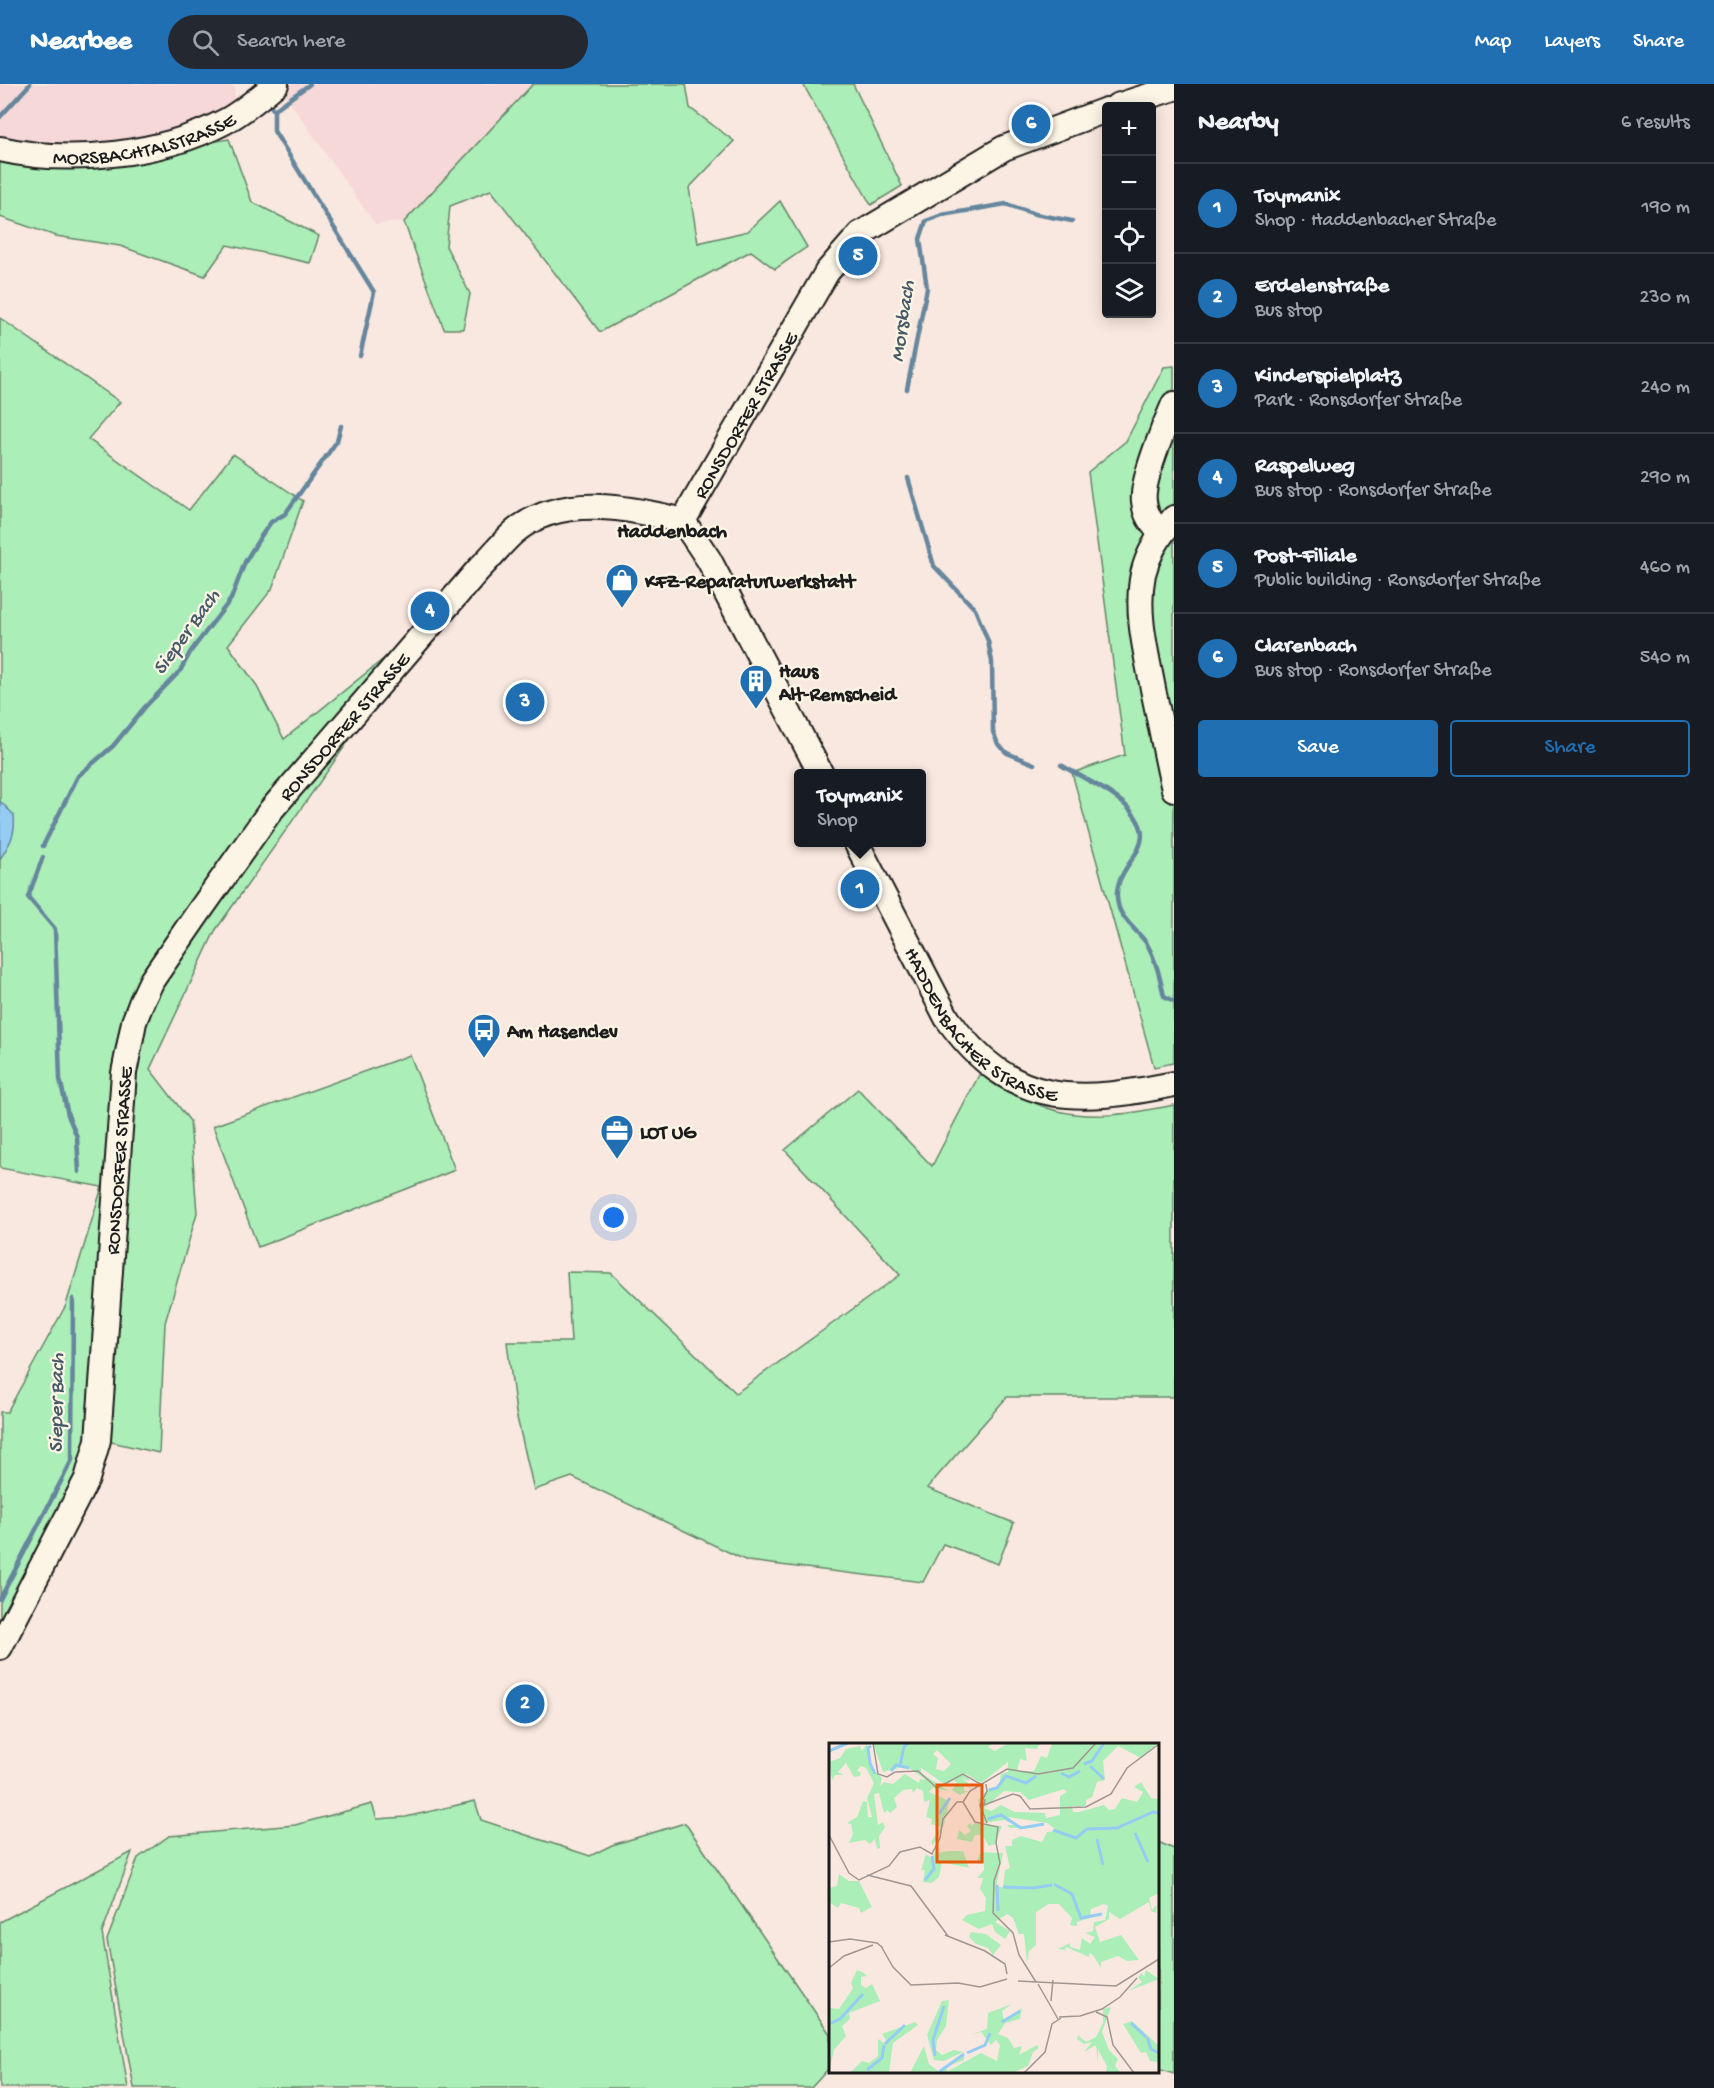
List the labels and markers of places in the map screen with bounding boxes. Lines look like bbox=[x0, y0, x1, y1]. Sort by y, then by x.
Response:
pin: 6 bbox=[1012, 102, 1050, 147]
pin: 5 bbox=[838, 234, 878, 279]
shop icon: KFZ-Reparaturwerkstatt bbox=[604, 562, 640, 609]
place label: KFZ-Reparaturwerkstatt bbox=[644, 572, 857, 595]
pin: 4 bbox=[410, 588, 450, 634]
place label: Haus Alt-Remscheid bbox=[778, 662, 898, 708]
building icon: Haus Alt-Remscheid bbox=[738, 663, 774, 710]
pin: 3 bbox=[506, 680, 544, 724]
pin: 1 bbox=[840, 866, 880, 912]
bus stop icon: Am Hasenclev bbox=[466, 1012, 502, 1059]
place label: Am Hasenclev bbox=[506, 1022, 618, 1045]
office icon: LOT UG bbox=[599, 1113, 635, 1160]
place label: LOT UG bbox=[640, 1123, 697, 1146]
pin: 2 bbox=[506, 1682, 544, 1726]

